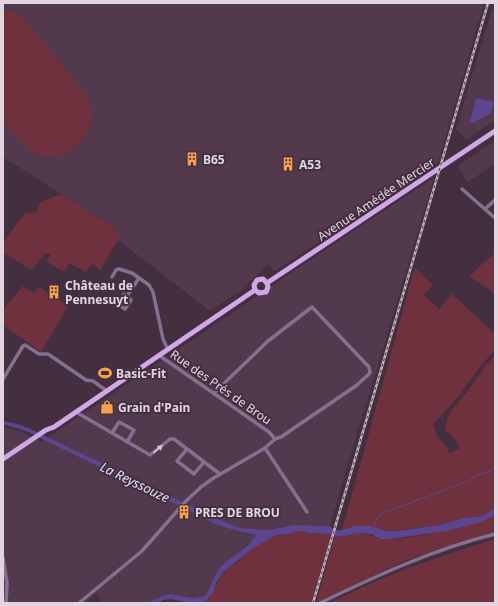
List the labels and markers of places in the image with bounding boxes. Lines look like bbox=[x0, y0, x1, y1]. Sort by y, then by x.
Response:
building icon: B65 bbox=[184, 151, 200, 167]
place label: B65 bbox=[203, 151, 225, 168]
building icon: A53 bbox=[280, 156, 296, 172]
place label: A53 bbox=[299, 156, 321, 173]
place label: Château de Pennesuyt bbox=[65, 277, 133, 308]
building icon: Château de Pennesuyt bbox=[46, 284, 62, 300]
sports icon: Basic-Fit bbox=[97, 365, 113, 381]
place label: Basic-Fit bbox=[116, 365, 166, 382]
shop icon: Grain d'Pain bbox=[99, 399, 115, 415]
place label: Grain d'Pain bbox=[118, 399, 190, 416]
building icon: PRES DE BROU bbox=[176, 504, 192, 520]
place label: PRES DE BROU bbox=[195, 504, 280, 521]

